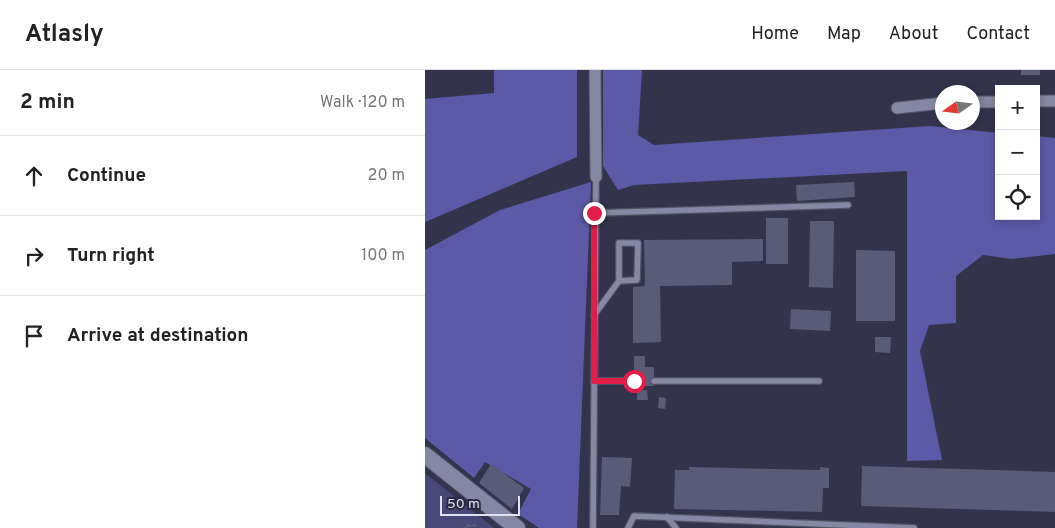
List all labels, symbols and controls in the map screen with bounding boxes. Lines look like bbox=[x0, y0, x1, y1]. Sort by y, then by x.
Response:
text: Atlasly bbox=[25, 20, 104, 50]
text: Home bbox=[751, 23, 799, 46]
text: Map bbox=[827, 23, 861, 46]
text: About bbox=[889, 23, 938, 46]
text: Contact bbox=[966, 23, 1030, 46]
north arrow bbox=[935, 85, 980, 130]
map controls bbox=[995, 85, 1040, 220]
button: + bbox=[995, 85, 1040, 130]
text: 2 min bbox=[20, 89, 75, 116]
text: Walk · 120 m bbox=[320, 93, 405, 113]
button: − bbox=[995, 130, 1040, 175]
icon: ahead bbox=[20, 162, 48, 190]
text: Continue bbox=[67, 164, 146, 188]
text: 20 m bbox=[368, 166, 405, 186]
button: locate bbox=[995, 175, 1040, 220]
route end bbox=[583, 202, 606, 225]
icon: right bbox=[20, 242, 48, 270]
text: Turn right bbox=[67, 244, 155, 268]
text: 100 m bbox=[361, 246, 405, 266]
icon: arrive bbox=[20, 322, 48, 350]
text: Arrive at destination bbox=[67, 324, 248, 348]
route start bbox=[623, 370, 646, 393]
scale bar bbox=[440, 493, 520, 516]
text: 50 m bbox=[447, 496, 480, 513]

